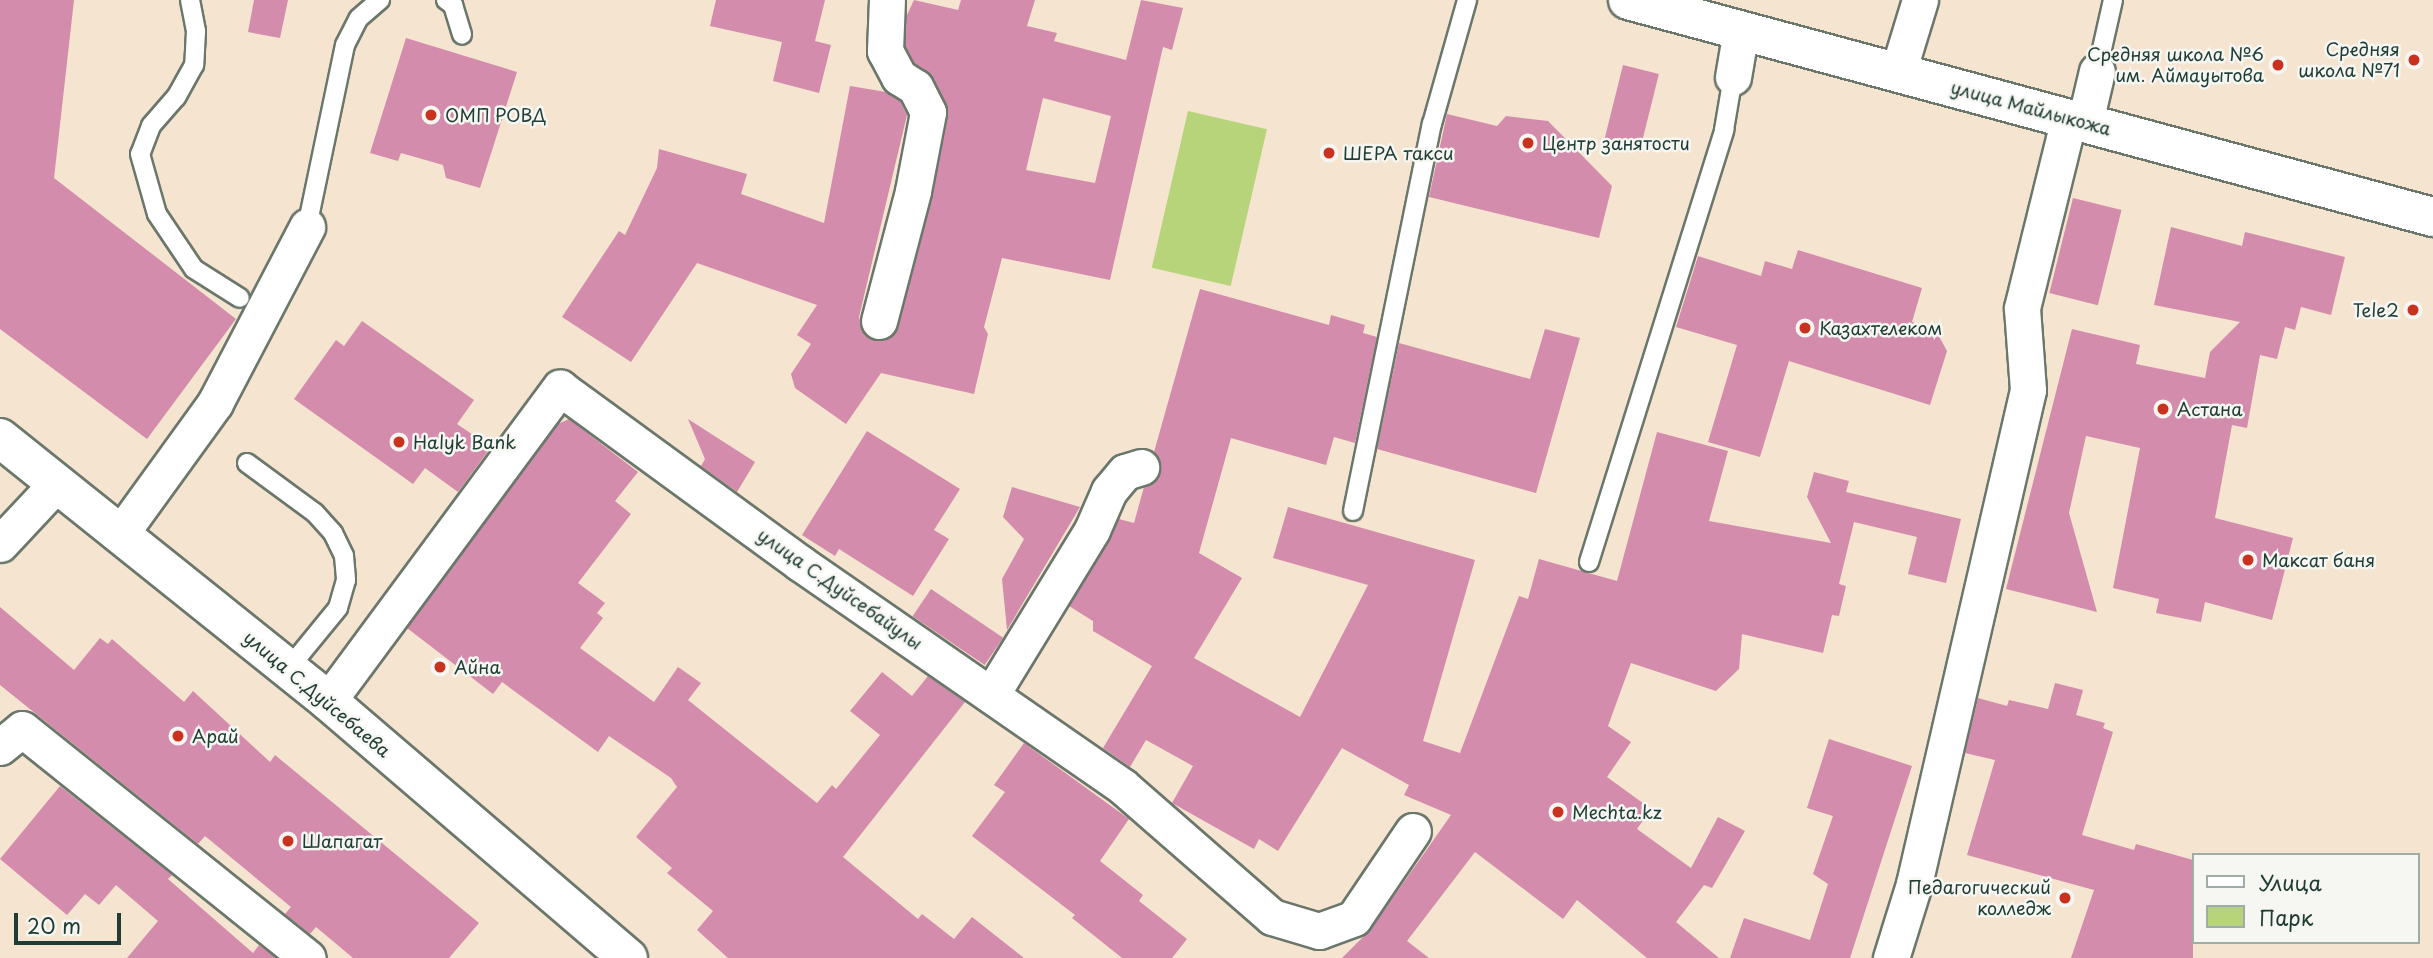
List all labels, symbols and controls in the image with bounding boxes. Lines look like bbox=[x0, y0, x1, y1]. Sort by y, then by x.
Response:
place label: Средняя школа №71 bbox=[2298, 39, 2400, 82]
place label: Средняя школа №6 им. Аймауытова bbox=[2086, 44, 2264, 86]
marker: Средняя школа №71 bbox=[2406, 52, 2422, 68]
marker: Средняя школа №6 им. Аймауытова bbox=[2270, 57, 2286, 73]
street label: улица Майлыкожа bbox=[1948, 76, 2114, 140]
place label: ОМП РОВД bbox=[445, 104, 548, 126]
marker: ОМП РОВД bbox=[423, 107, 439, 123]
place label: Центр занятости bbox=[1542, 132, 1691, 154]
marker: Центр занятости bbox=[1520, 135, 1536, 151]
place label: ШЕРА такси bbox=[1343, 142, 1453, 164]
marker: ШЕРА такси bbox=[1321, 145, 1337, 161]
place label: Tele2 bbox=[2353, 299, 2399, 321]
marker: Tele2 bbox=[2405, 302, 2421, 318]
place label: Казахтелеком bbox=[1819, 317, 1942, 339]
marker: Казахтелеком bbox=[1797, 320, 1813, 336]
place label: Астана bbox=[2177, 398, 2243, 420]
marker: Астана bbox=[2155, 401, 2171, 417]
place label: Halyk Bank bbox=[413, 431, 517, 453]
marker: Halyk Bank bbox=[391, 434, 407, 450]
street label: улица С.Дуйсебайулы bbox=[753, 524, 927, 654]
place label: Максат баня bbox=[2262, 549, 2377, 571]
marker: Максат баня bbox=[2240, 552, 2256, 568]
street label: улица С.Дуйсебаева bbox=[239, 626, 395, 762]
place label: Айна bbox=[454, 656, 501, 678]
marker: Айна bbox=[432, 659, 448, 675]
place label: Арай bbox=[192, 725, 239, 747]
marker: Арай bbox=[170, 728, 186, 744]
place label: Mechta.kz bbox=[1572, 801, 1662, 823]
marker: Mechta.kz bbox=[1550, 804, 1566, 820]
place label: Шапагат bbox=[302, 830, 382, 852]
marker: Шапагат bbox=[280, 833, 296, 849]
legend bbox=[2192, 853, 2419, 944]
text: Улица bbox=[2259, 866, 2322, 898]
place label: Педагогический колледж bbox=[1908, 877, 2051, 920]
marker: Педагогический колледж bbox=[2057, 890, 2073, 906]
scale bar bbox=[18, 898, 124, 942]
text: Парк bbox=[2259, 901, 2313, 933]
text: 20 m bbox=[27, 909, 81, 941]

